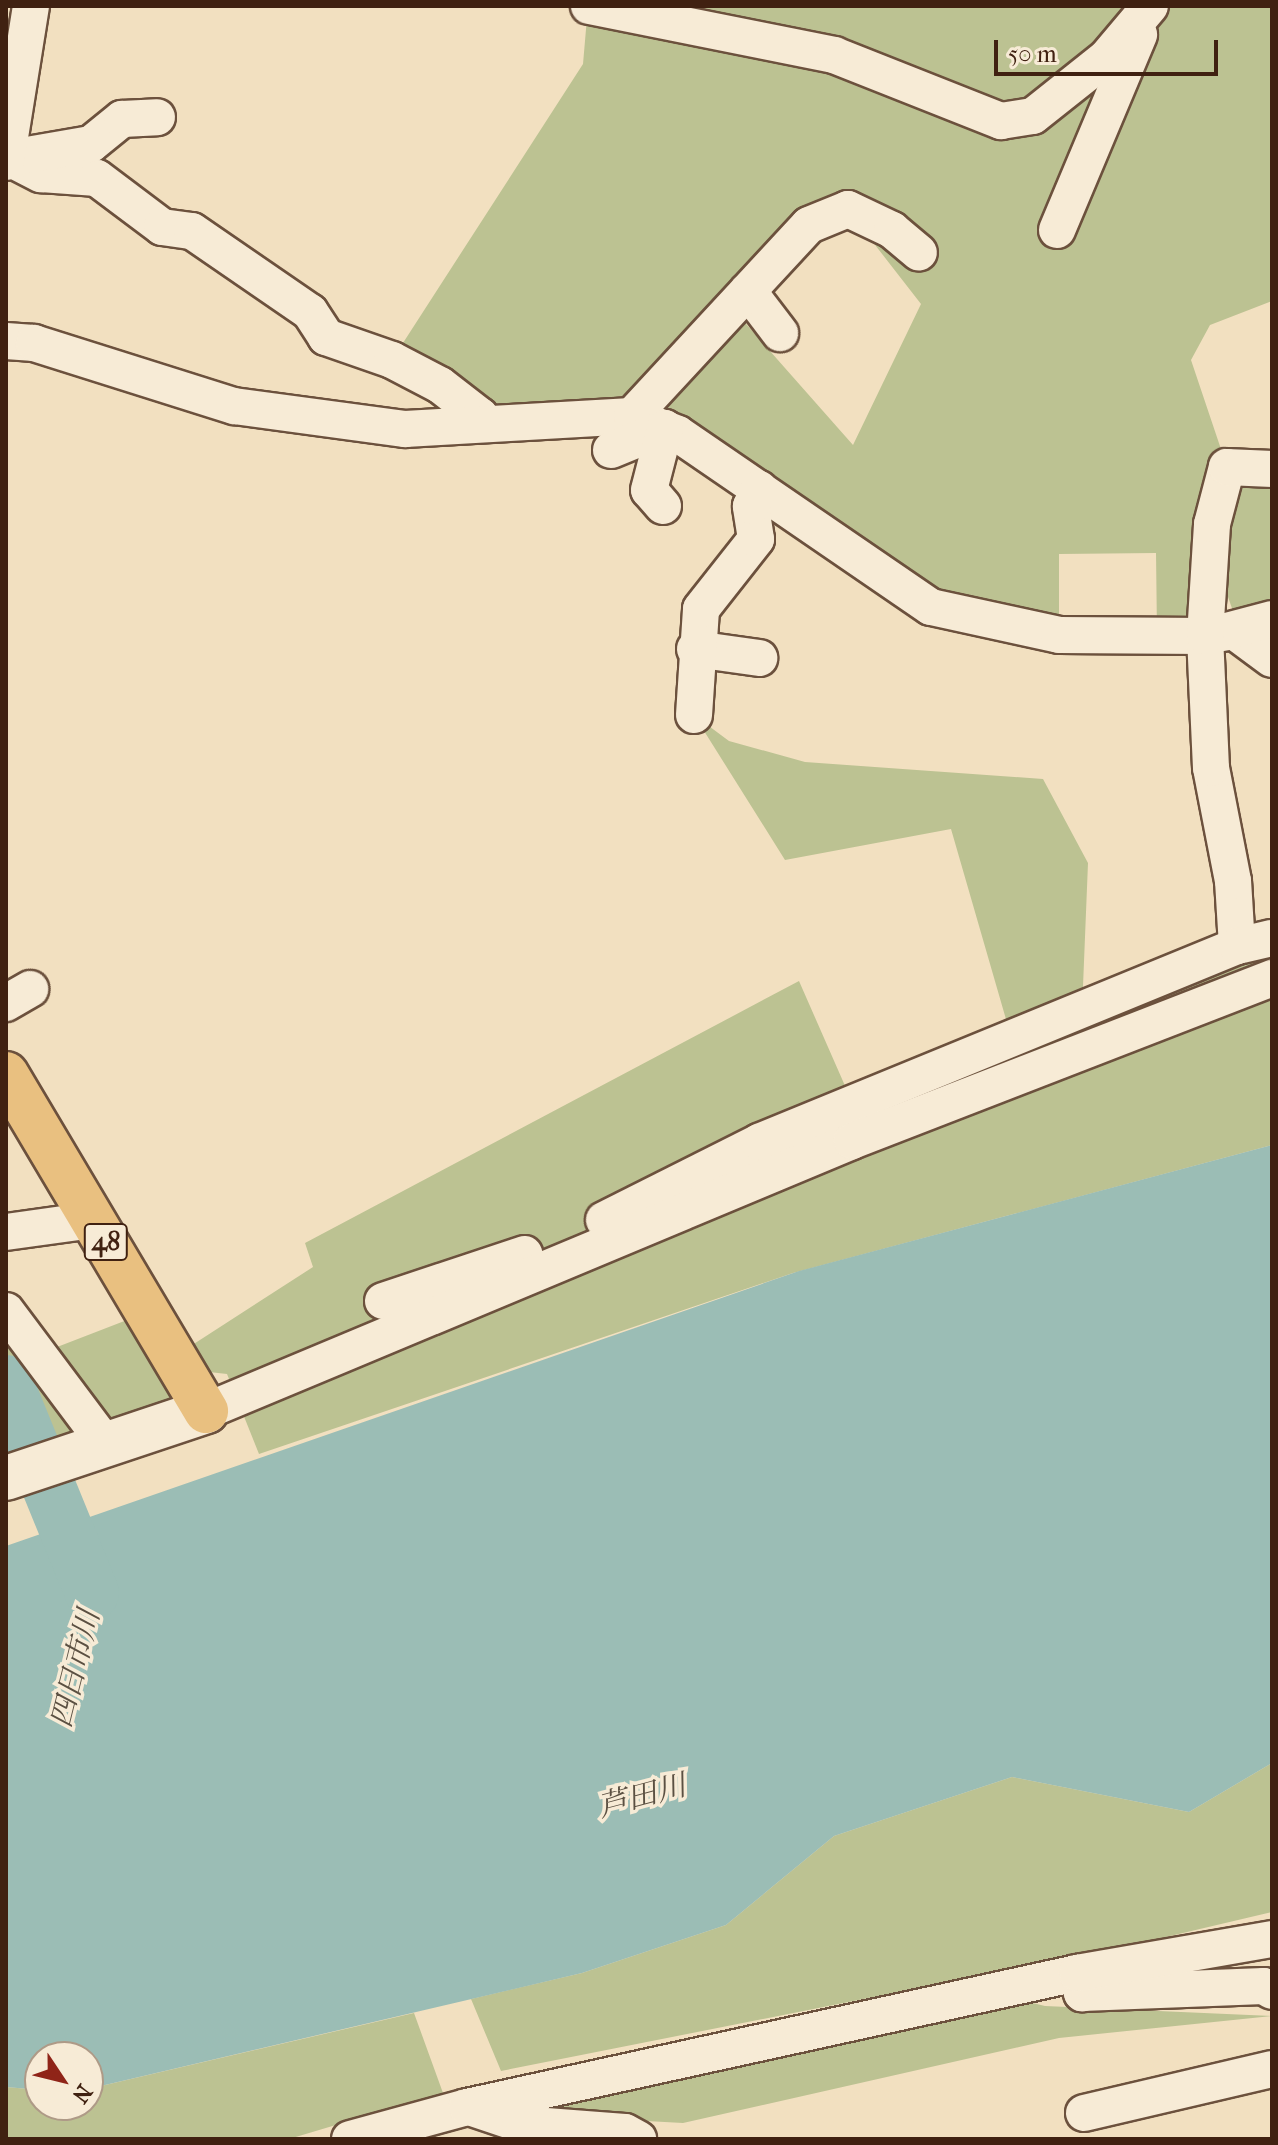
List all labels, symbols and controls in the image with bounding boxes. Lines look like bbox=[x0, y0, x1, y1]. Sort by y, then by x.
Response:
scale bar bbox=[998, 24, 1222, 74]
text: 50 m bbox=[1008, 40, 1057, 68]
road number: 48 bbox=[82, 1220, 130, 1264]
water label: 四日市川 bbox=[44, 1606, 108, 1732]
water label: 芦田川 bbox=[594, 1768, 690, 1826]
north arrow bbox=[24, 2041, 104, 2121]
text: N bbox=[67, 2079, 97, 2108]

